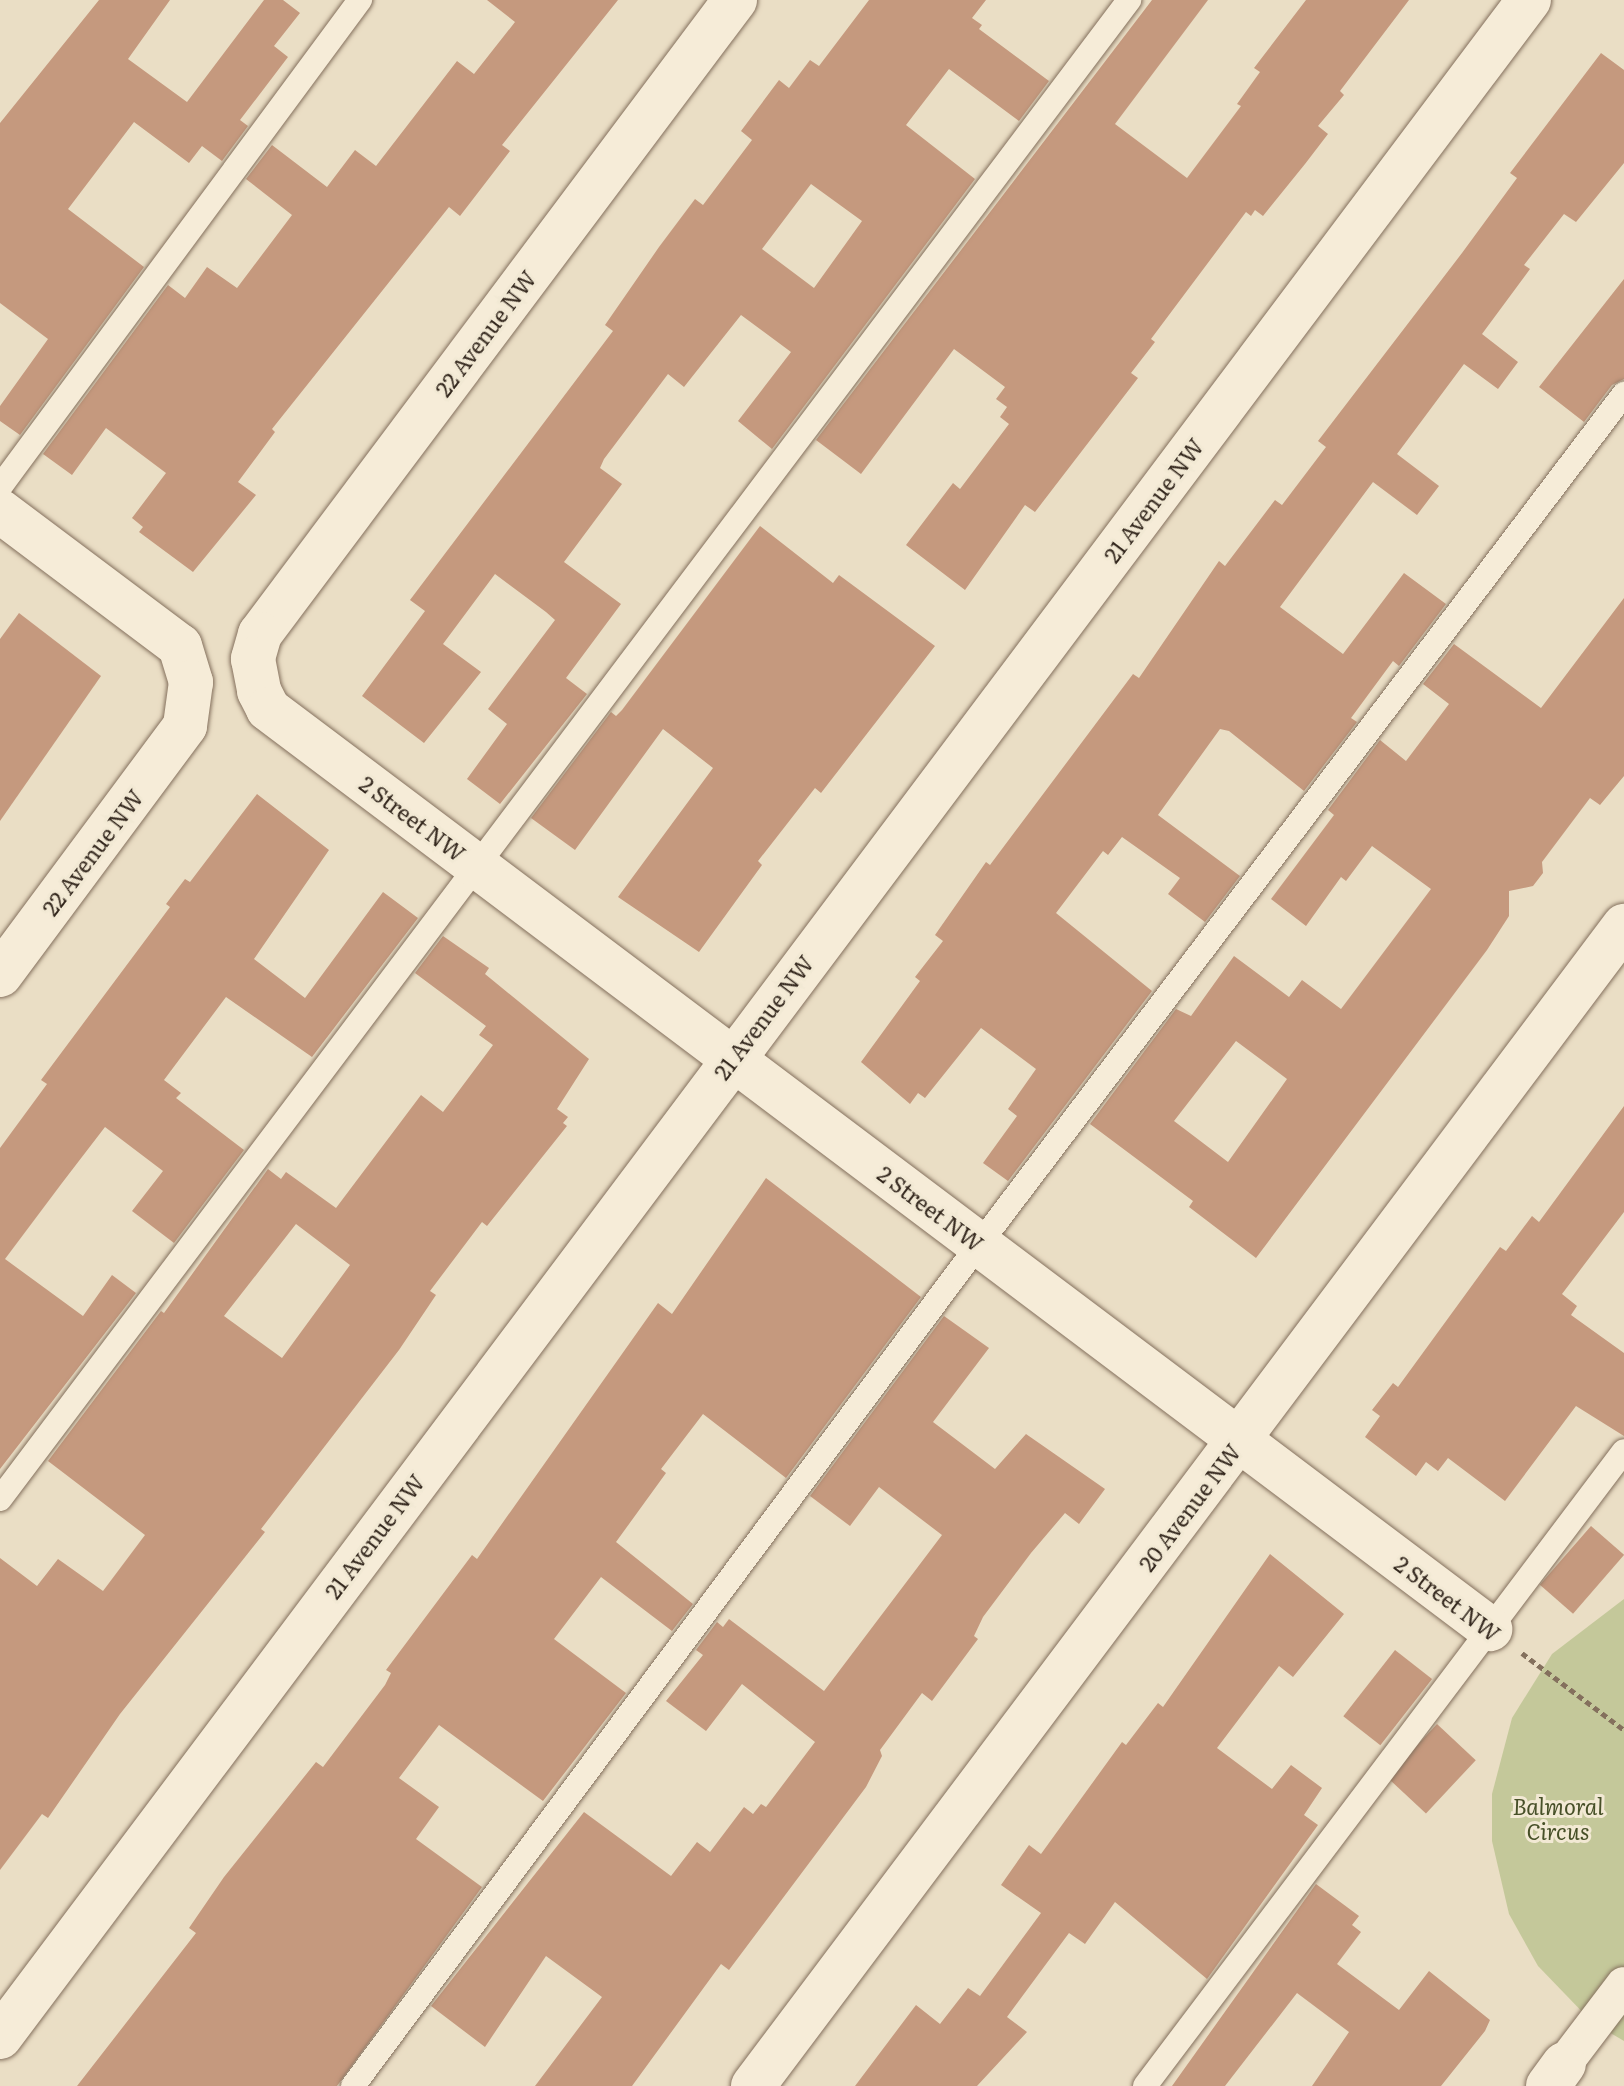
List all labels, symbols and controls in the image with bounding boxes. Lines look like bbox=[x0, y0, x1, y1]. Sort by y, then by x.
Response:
street label: 22 Avenue NW bbox=[429, 265, 541, 401]
street label: 21 Avenue NW bbox=[1098, 433, 1208, 567]
street label: 2 Street NW bbox=[355, 770, 471, 866]
street label: 22 Avenue NW bbox=[36, 784, 148, 920]
street label: 21 Avenue NW bbox=[708, 950, 818, 1084]
street label: 2 Street NW bbox=[873, 1160, 989, 1256]
street label: 20 Avenue NW bbox=[1133, 1438, 1245, 1576]
street label: 21 Avenue NW bbox=[319, 1469, 429, 1603]
street label: 2 Street NW bbox=[1390, 1550, 1506, 1646]
park label: Balmoral Circus bbox=[1513, 1792, 1603, 1844]

